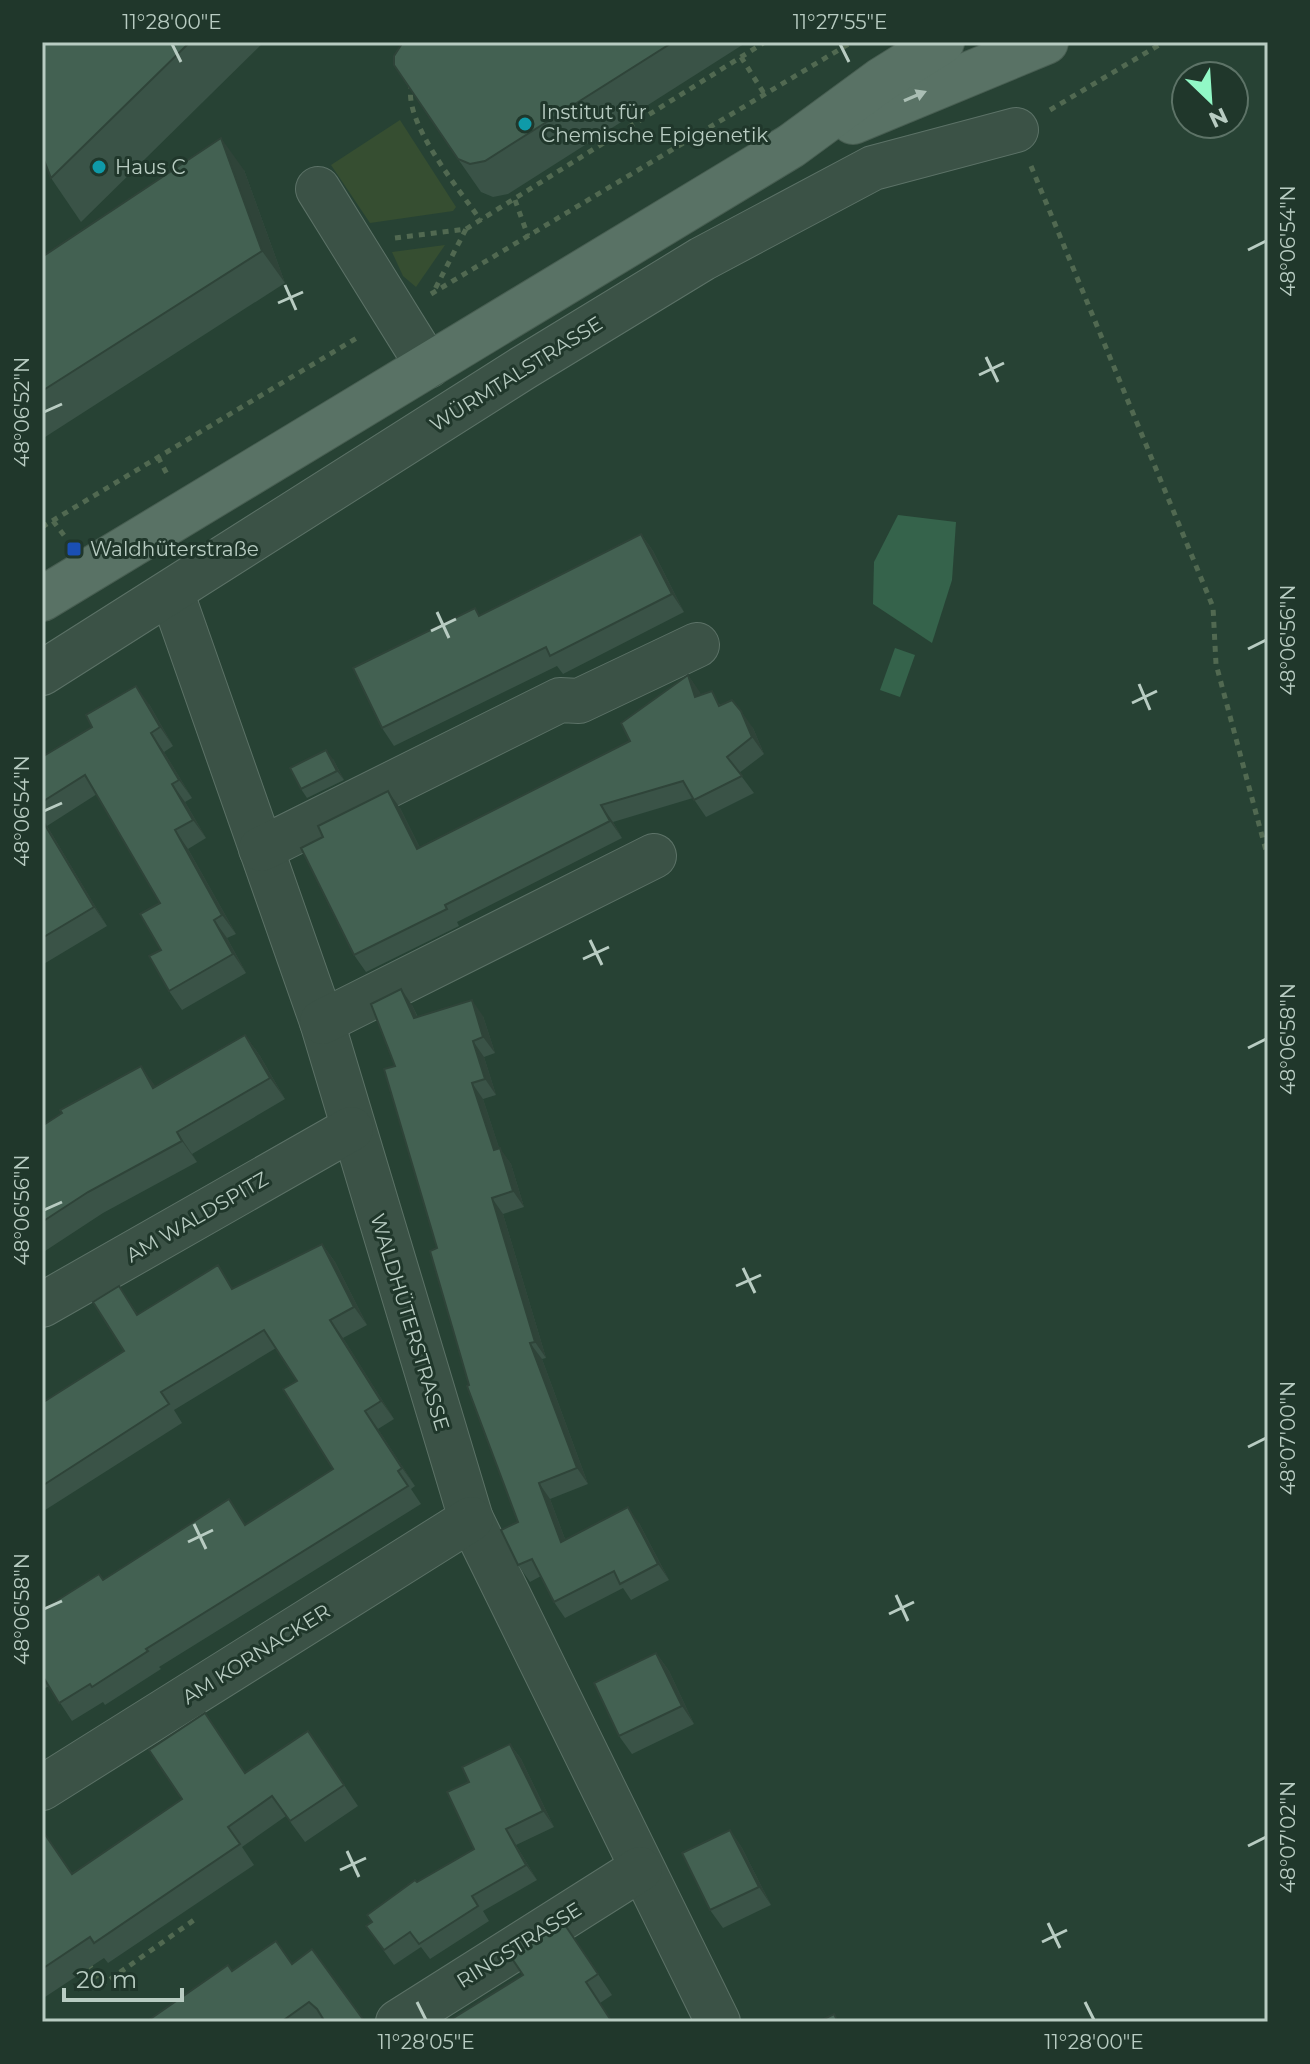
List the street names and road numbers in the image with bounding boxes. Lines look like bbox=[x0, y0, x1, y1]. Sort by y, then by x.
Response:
street label: WÜRMTALSTRASSE bbox=[425, 311, 607, 437]
street label: AM WALDSPITZ bbox=[122, 1167, 272, 1267]
street label: WALDHÜTERSTRASSE bbox=[366, 1211, 454, 1433]
street label: AM KORNACKER bbox=[178, 1599, 334, 1709]
street label: RINGSTRASSE bbox=[452, 1897, 586, 1993]

